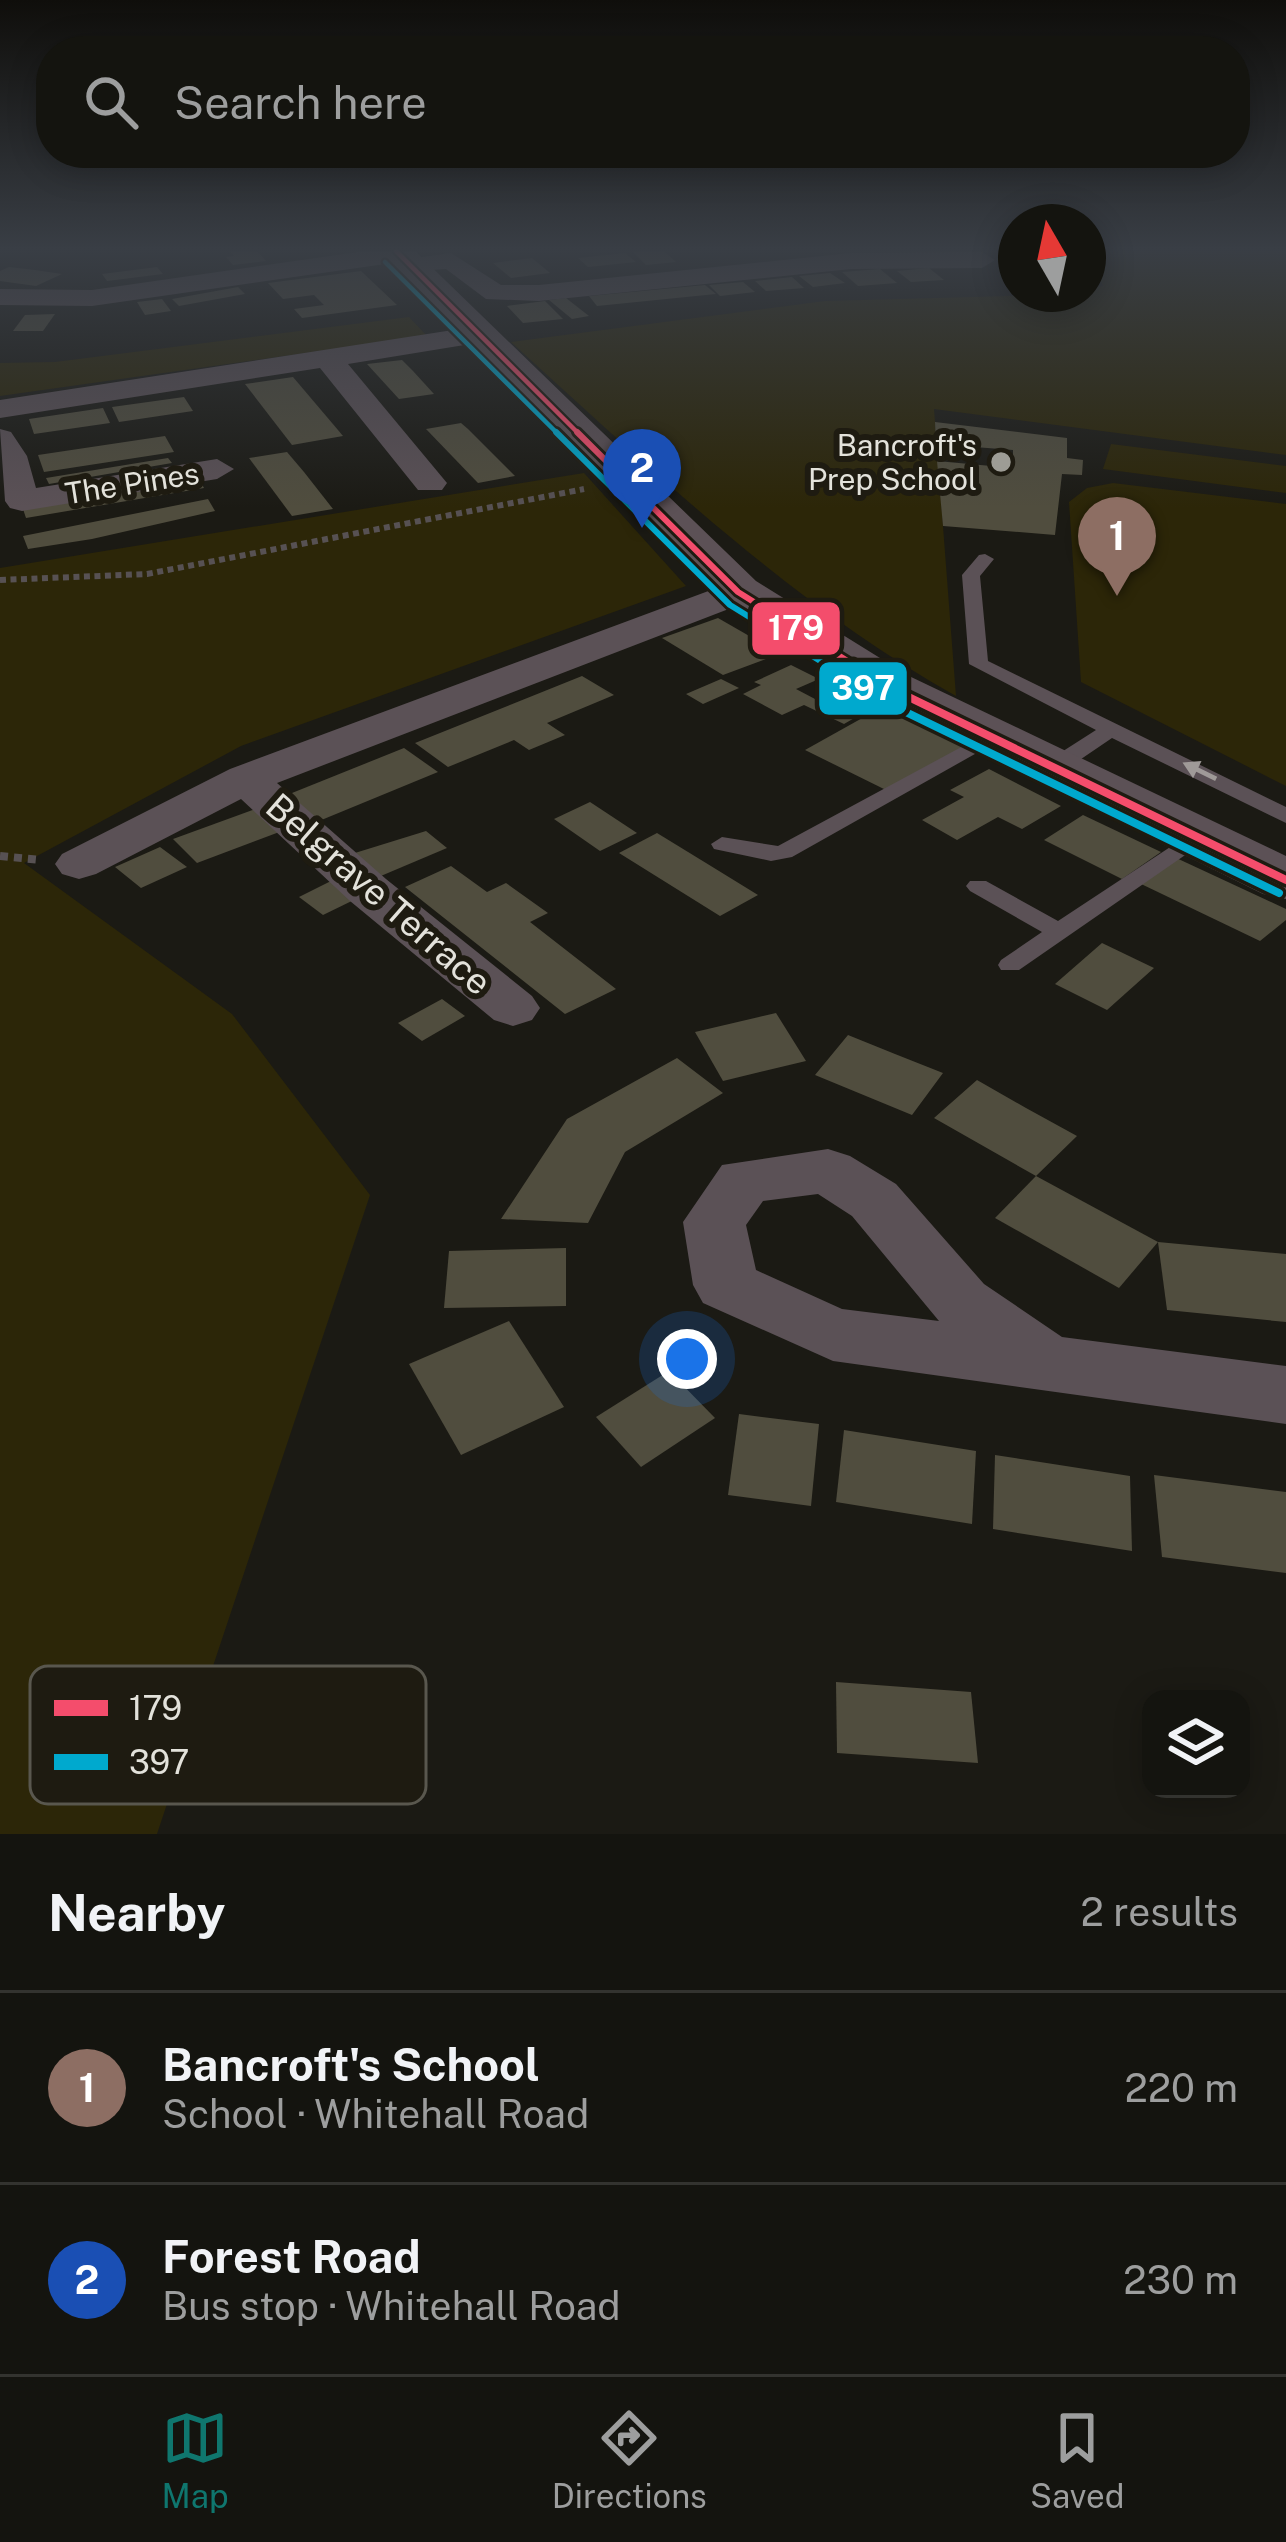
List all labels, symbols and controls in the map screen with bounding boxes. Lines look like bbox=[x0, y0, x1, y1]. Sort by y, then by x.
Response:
search box bbox=[36, 36, 1250, 168]
icon: search bbox=[78, 69, 144, 135]
text: Search here bbox=[174, 76, 427, 129]
north arrow bbox=[998, 204, 1106, 312]
place label: Bancroft's Prep School bbox=[808, 427, 977, 497]
pin: 2 bbox=[603, 429, 681, 528]
marker: Bancroft's Prep School bbox=[988, 449, 1014, 475]
street label: The Pines bbox=[62, 455, 202, 511]
pin: 1 bbox=[1078, 497, 1156, 596]
line badge: 179 bbox=[750, 600, 842, 657]
text: 179 bbox=[768, 609, 824, 647]
line badge: 397 bbox=[817, 660, 909, 717]
text: 397 bbox=[831, 669, 895, 707]
one-way arrow bbox=[1183, 762, 1217, 782]
street label: Belgrave Terrace bbox=[258, 785, 500, 1003]
your location bbox=[657, 1329, 717, 1389]
legend bbox=[30, 1666, 426, 1804]
text: 179 bbox=[129, 1689, 182, 1727]
map controls bbox=[1142, 1690, 1250, 1798]
button: layers bbox=[1142, 1690, 1250, 1798]
text: 397 bbox=[129, 1743, 189, 1781]
text: Nearby bbox=[48, 1883, 225, 1942]
text: 2 results bbox=[1081, 1889, 1238, 1935]
text: Bancroft's School bbox=[162, 2038, 540, 2091]
text: 1 bbox=[79, 2065, 95, 2111]
text: 220 m bbox=[1124, 2065, 1238, 2111]
text: School · Whitehall Road bbox=[162, 2091, 589, 2137]
text: Forest Road bbox=[162, 2230, 421, 2283]
text: 2 bbox=[75, 2257, 99, 2303]
text: 230 m bbox=[1123, 2257, 1238, 2303]
text: Bus stop · Whitehall Road bbox=[162, 2283, 621, 2329]
tab: Map bbox=[162, 2405, 229, 2515]
tab: Directions bbox=[552, 2405, 707, 2515]
tab: Saved bbox=[1030, 2405, 1124, 2515]

